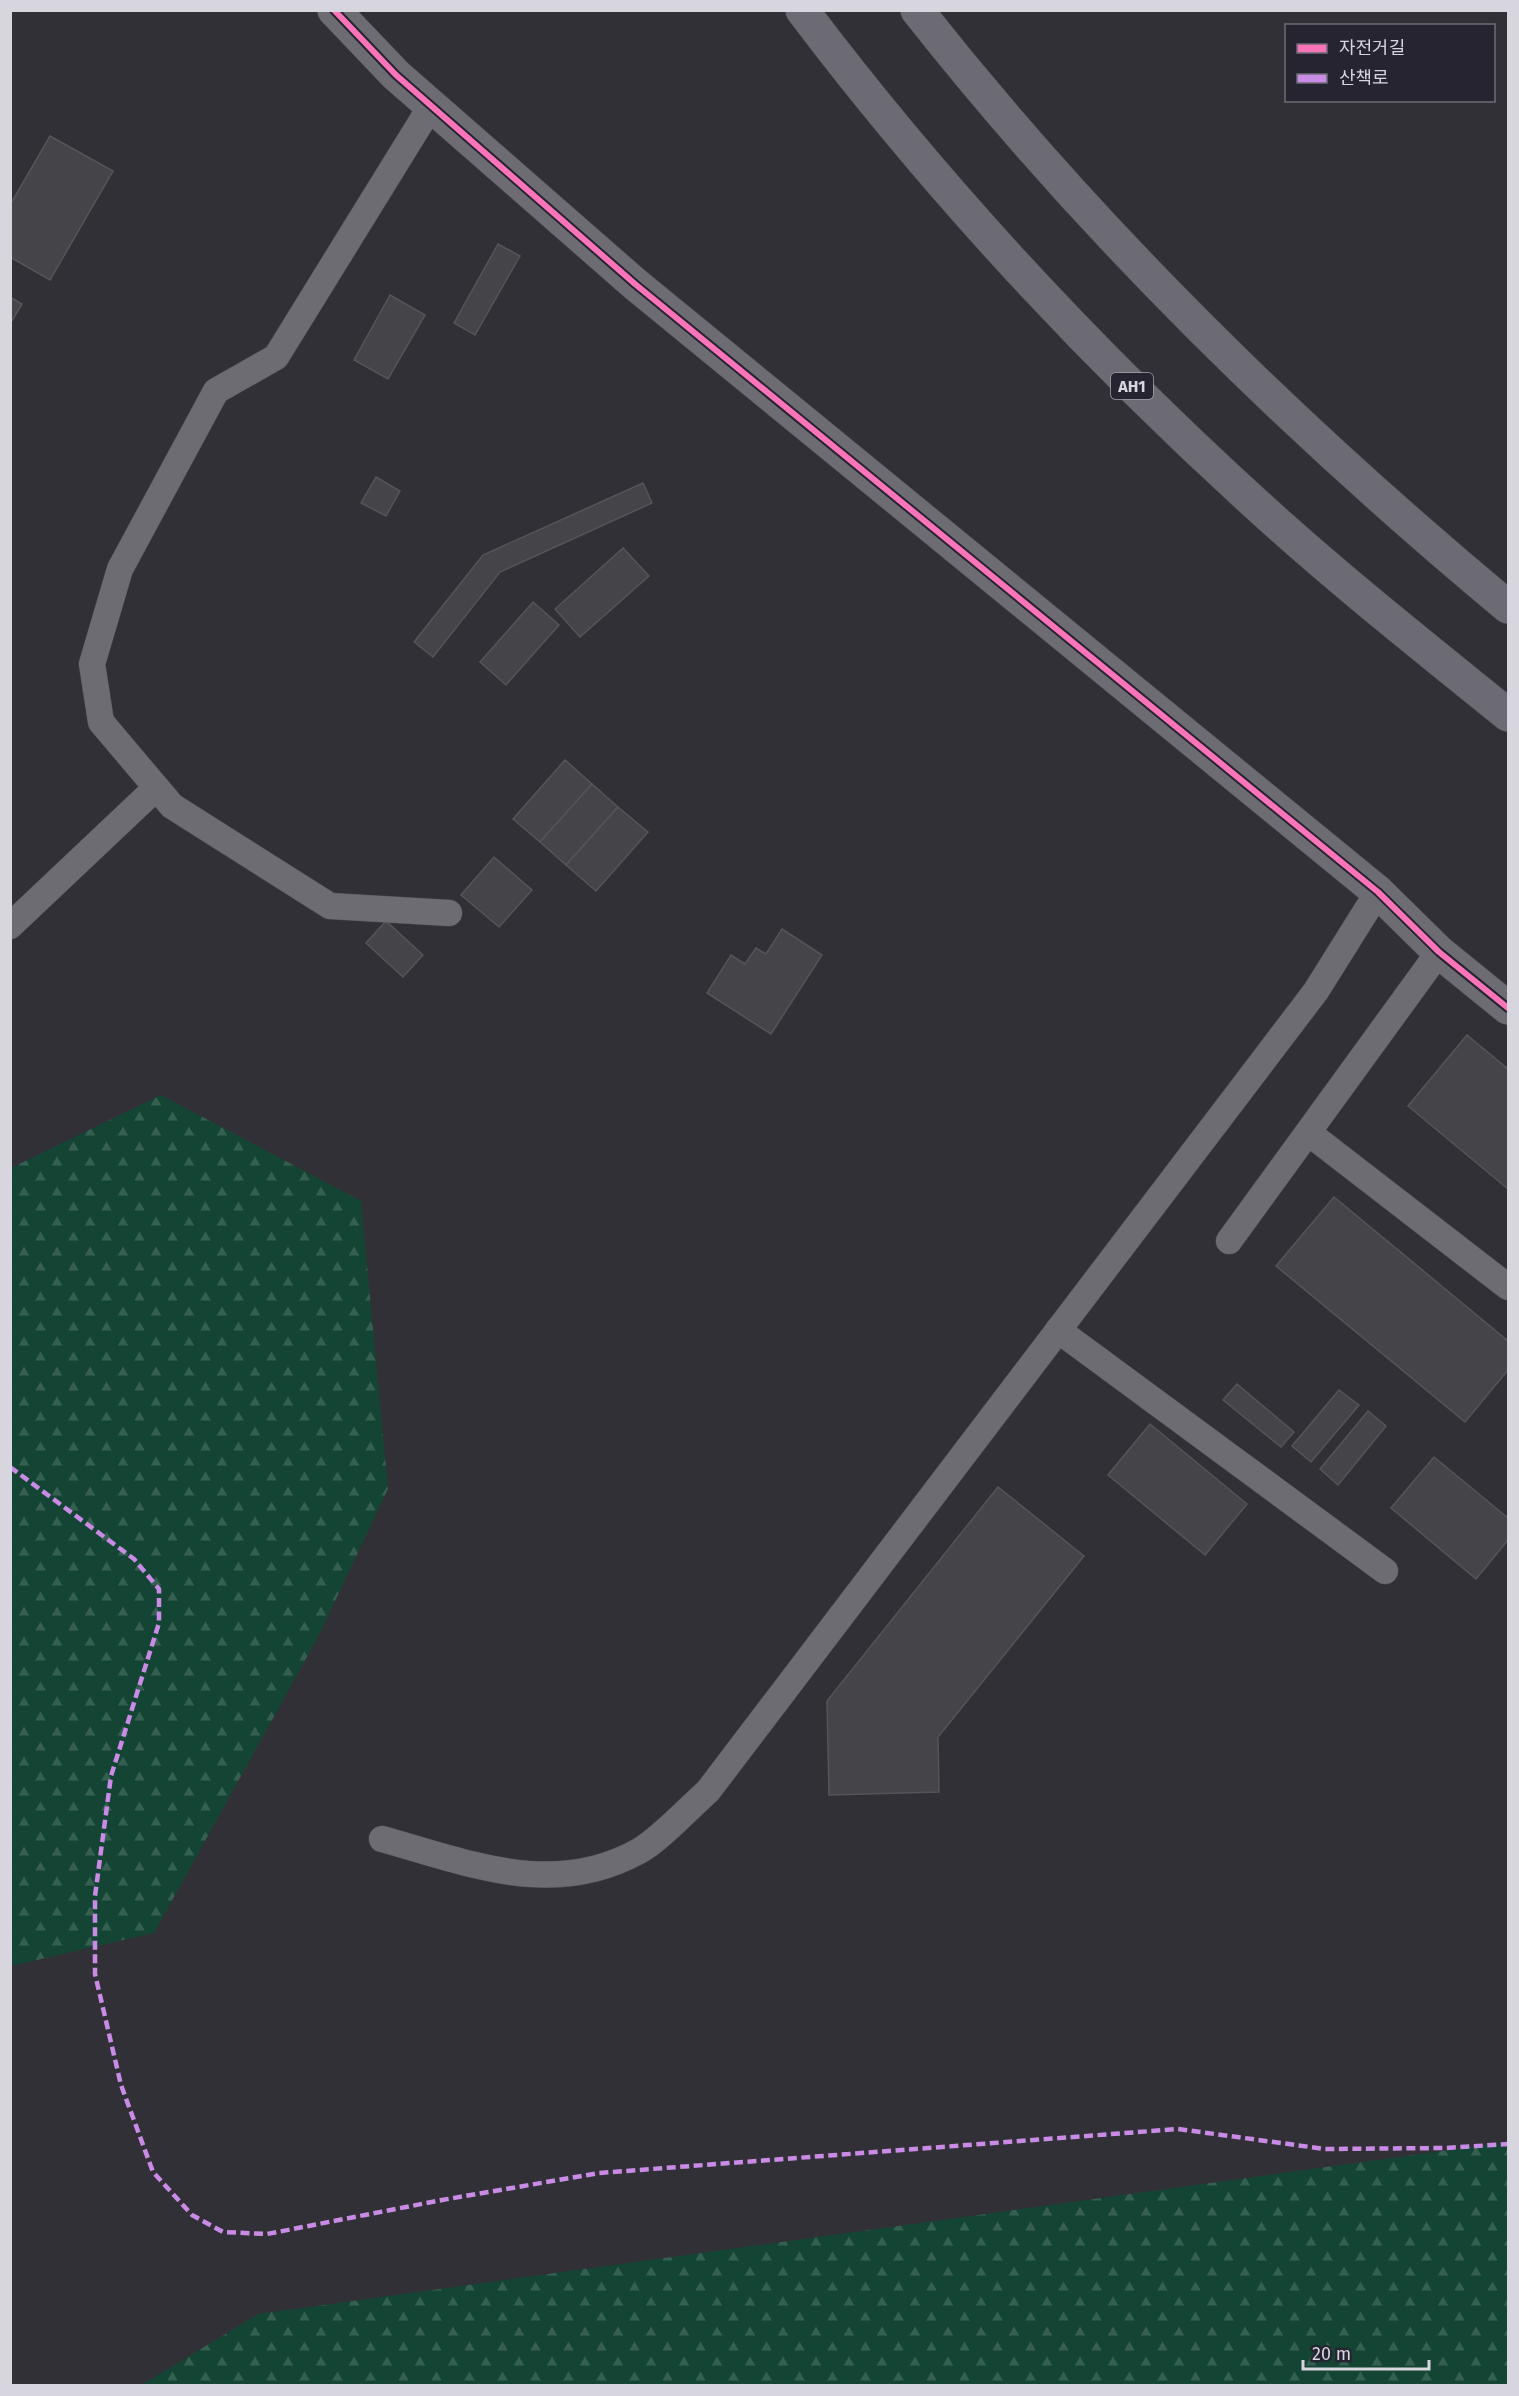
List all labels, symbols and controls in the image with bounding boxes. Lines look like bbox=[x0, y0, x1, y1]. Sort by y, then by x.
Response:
legend bbox=[1285, 24, 1495, 102]
text: 자전거길 bbox=[1339, 37, 1405, 59]
text: 산책로 bbox=[1339, 67, 1389, 89]
road number: AH1 bbox=[1111, 373, 1153, 399]
scale bar bbox=[1303, 2333, 1429, 2371]
text: 20 m bbox=[1312, 2343, 1351, 2365]

